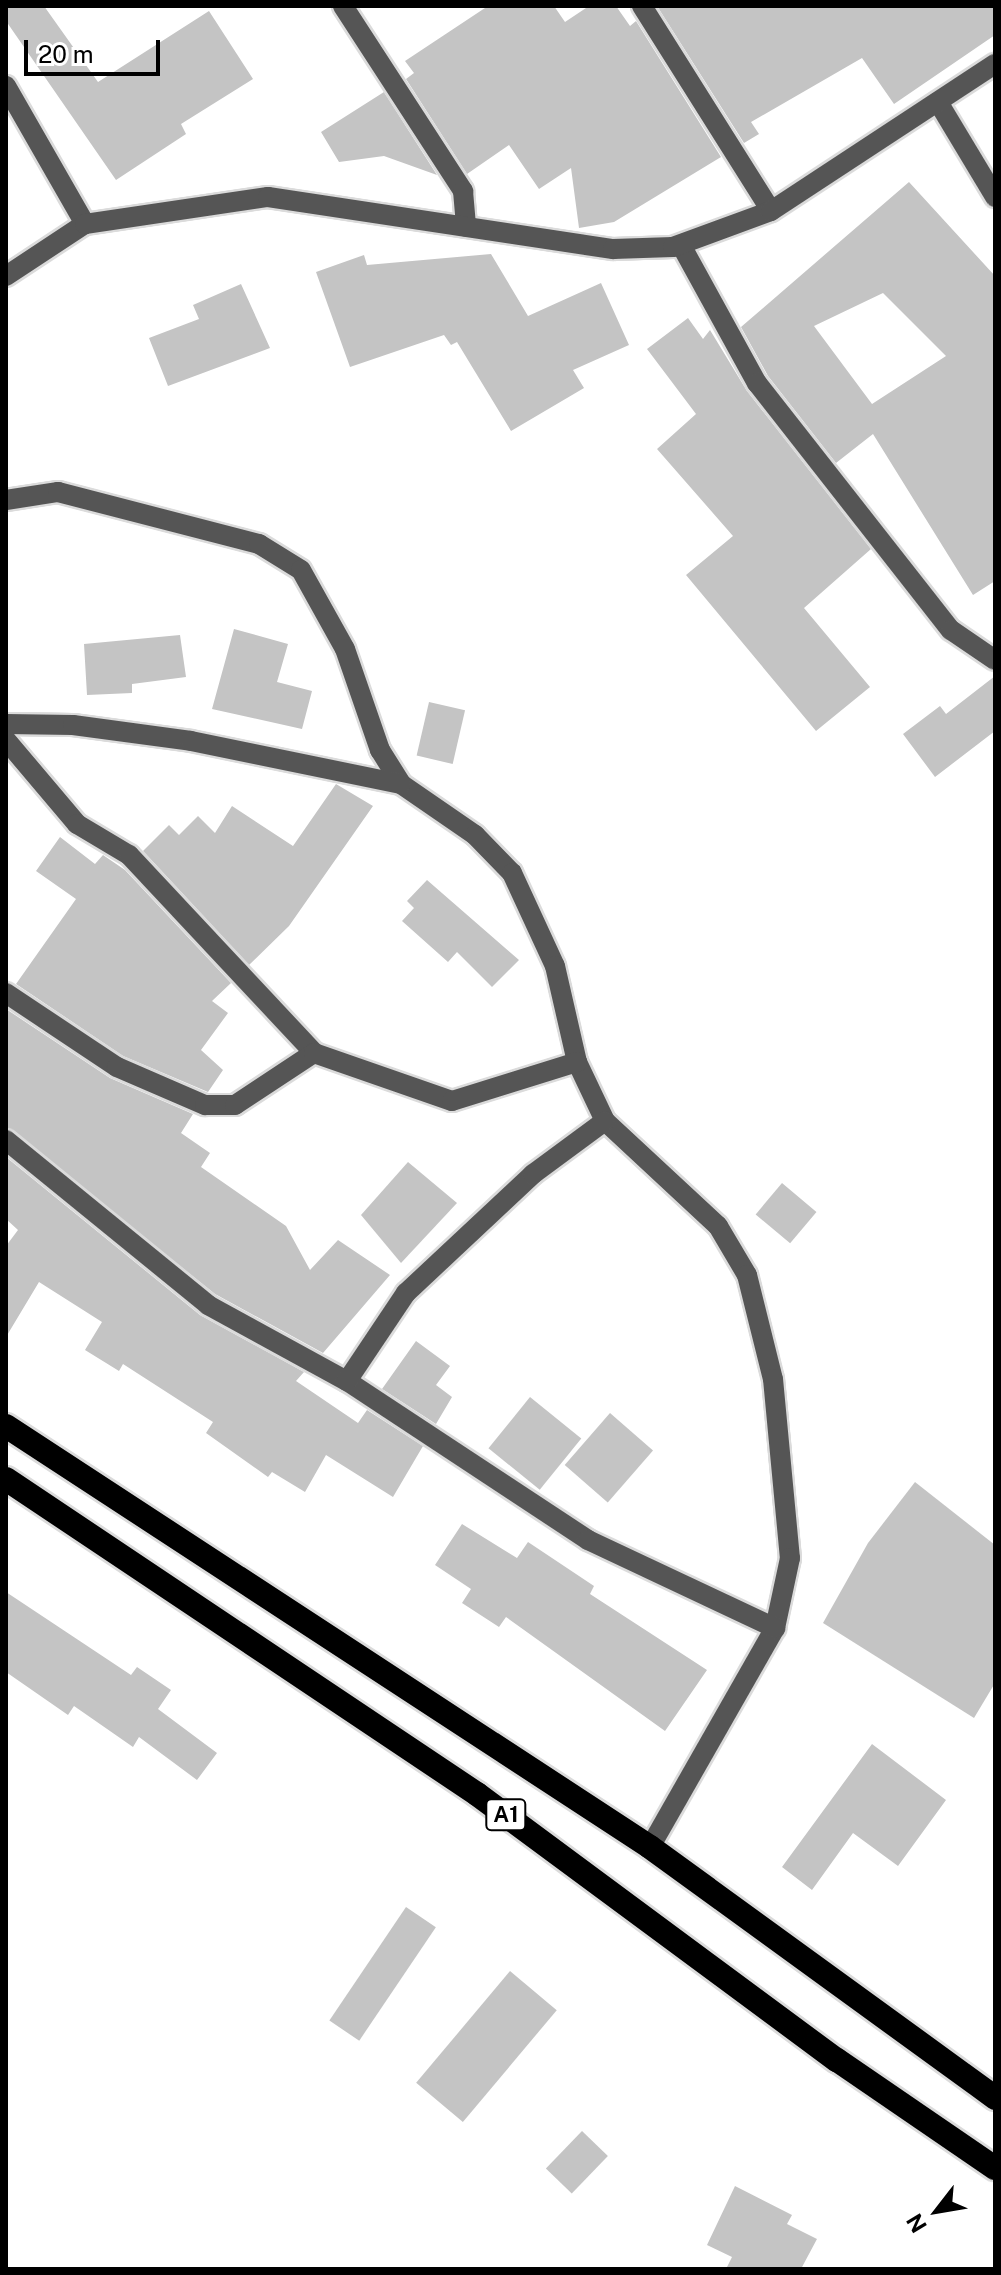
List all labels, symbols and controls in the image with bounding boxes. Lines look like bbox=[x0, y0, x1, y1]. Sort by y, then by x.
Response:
scale bar bbox=[28, 24, 164, 74]
text: 20 m bbox=[38, 40, 94, 68]
road number: A1 bbox=[484, 1797, 528, 1833]
north arrow bbox=[897, 2171, 977, 2251]
text: N bbox=[901, 2209, 932, 2237]

